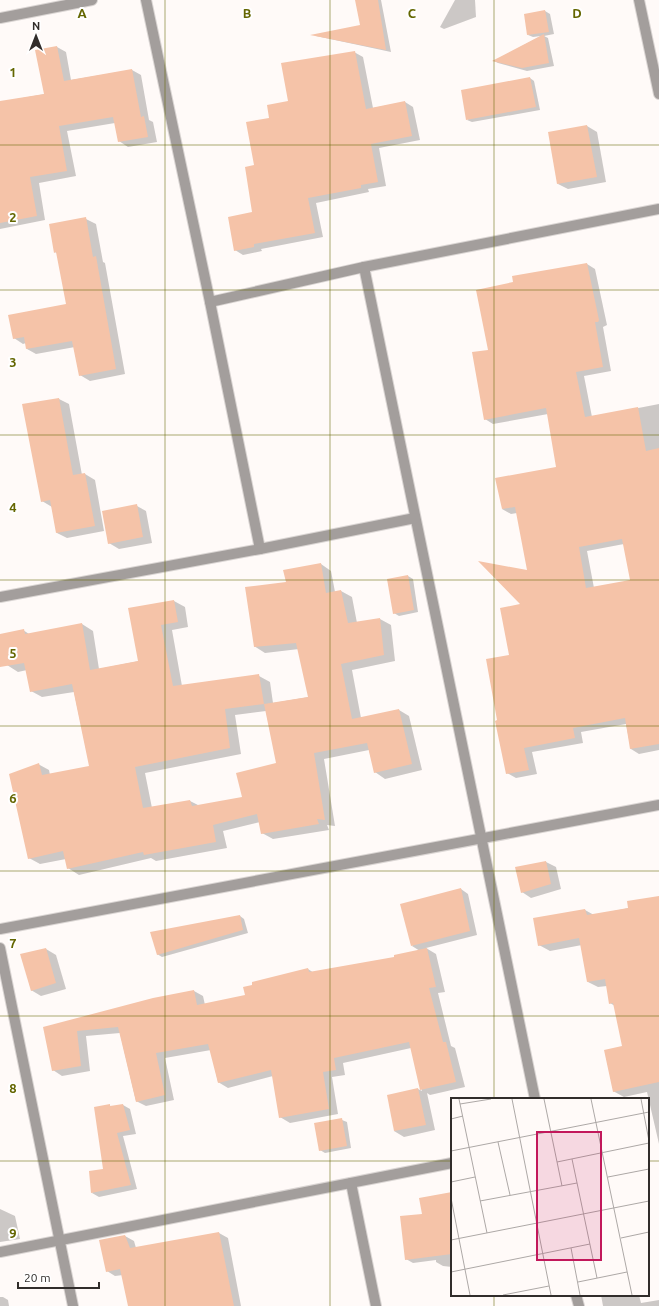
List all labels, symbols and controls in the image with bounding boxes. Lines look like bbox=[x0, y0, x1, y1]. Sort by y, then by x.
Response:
text: A bbox=[77, 6, 87, 20]
text: B bbox=[243, 6, 252, 20]
text: C bbox=[408, 6, 417, 20]
text: D bbox=[572, 6, 582, 20]
north arrow bbox=[16, 16, 56, 56]
text: N bbox=[32, 20, 40, 32]
text: 1 bbox=[9, 65, 17, 79]
text: 2 bbox=[9, 210, 17, 224]
text: 3 bbox=[9, 355, 17, 369]
text: 4 bbox=[9, 500, 17, 514]
text: 5 bbox=[9, 646, 17, 660]
text: 6 bbox=[9, 791, 17, 805]
text: 7 bbox=[9, 936, 17, 950]
text: 8 bbox=[9, 1081, 17, 1095]
inset map bbox=[451, 1098, 649, 1296]
text: 9 bbox=[9, 1226, 17, 1240]
scale bar bbox=[18, 1264, 99, 1290]
text: 20 m bbox=[24, 1271, 51, 1284]

